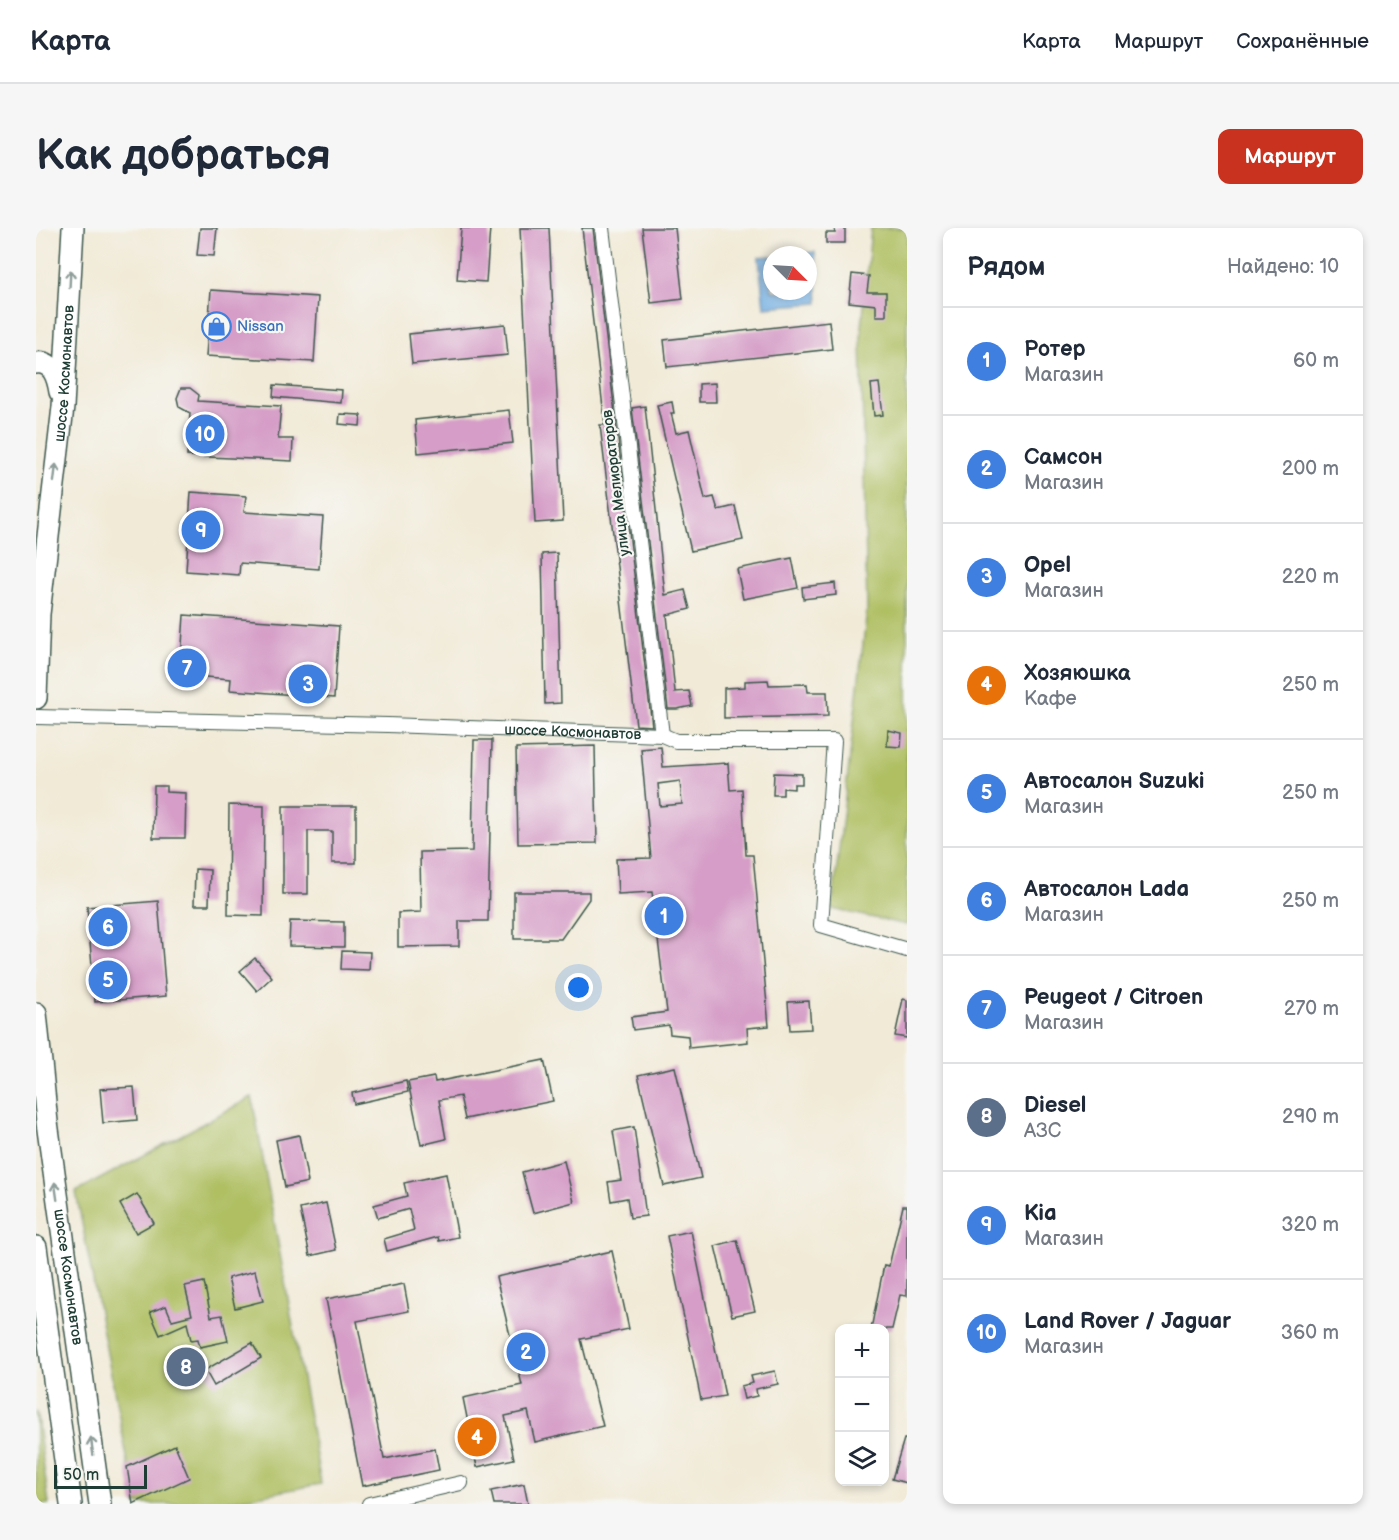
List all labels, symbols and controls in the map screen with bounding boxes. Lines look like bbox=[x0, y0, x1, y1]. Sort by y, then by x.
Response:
text: Карта bbox=[30, 25, 110, 58]
text: Карта bbox=[1022, 29, 1081, 54]
text: Маршрут bbox=[1114, 29, 1203, 54]
text: Сохранённые bbox=[1236, 29, 1369, 54]
button: Маршрут bbox=[1218, 129, 1363, 184]
text: Как добраться bbox=[36, 131, 331, 182]
north arrow bbox=[763, 246, 817, 300]
text: Рядом bbox=[967, 252, 1045, 283]
text: Найдено: 10 bbox=[1227, 255, 1339, 279]
one-way arrow bbox=[65, 269, 76, 289]
street label: шоссе Космонавтов bbox=[50, 304, 78, 443]
shop icon: Nissan bbox=[200, 310, 232, 342]
place label: Nissan bbox=[237, 317, 284, 336]
text: Ротер bbox=[1024, 336, 1085, 363]
text: 1 bbox=[982, 349, 991, 373]
text: 60 m bbox=[1293, 349, 1339, 373]
text: Магазин bbox=[1024, 363, 1104, 387]
street label: улица Мелиораторов bbox=[598, 409, 634, 557]
pin: 10 bbox=[186, 412, 224, 456]
text: Самсон bbox=[1024, 444, 1103, 471]
text: 2 bbox=[981, 457, 992, 481]
text: 200 m bbox=[1282, 457, 1339, 481]
one-way arrow bbox=[50, 463, 61, 483]
text: Магазин bbox=[1024, 471, 1104, 495]
pin: 9 bbox=[182, 508, 220, 552]
text: Opel bbox=[1024, 552, 1071, 579]
text: 3 bbox=[981, 565, 992, 589]
text: 220 m bbox=[1282, 565, 1339, 589]
text: Магазин bbox=[1024, 579, 1104, 603]
pin: 7 bbox=[168, 646, 206, 690]
text: Хозяюшка bbox=[1024, 660, 1131, 687]
pin: 3 bbox=[288, 662, 328, 706]
text: 4 bbox=[981, 673, 992, 697]
text: 250 m bbox=[1282, 673, 1339, 697]
text: Кафе bbox=[1024, 687, 1077, 711]
street label: шоссе Космонавтов bbox=[504, 720, 642, 744]
text: Автосалон Suzuki bbox=[1024, 768, 1204, 795]
text: 5 bbox=[981, 781, 992, 805]
text: 250 m bbox=[1282, 781, 1339, 805]
text: Магазин bbox=[1024, 795, 1104, 819]
text: Автосалон Lada bbox=[1024, 876, 1189, 903]
text: 6 bbox=[980, 889, 993, 913]
text: 250 m bbox=[1282, 889, 1339, 913]
pin: 1 bbox=[644, 894, 684, 938]
text: Магазин bbox=[1024, 903, 1104, 927]
pin: 6 bbox=[88, 904, 128, 950]
pin: 5 bbox=[88, 958, 128, 1002]
your location bbox=[564, 973, 593, 1002]
text: Peugeot / Citroen bbox=[1024, 984, 1203, 1011]
text: 7 bbox=[981, 997, 992, 1021]
text: 270 m bbox=[1284, 997, 1339, 1021]
text: Магазин bbox=[1024, 1011, 1104, 1035]
text: Diesel bbox=[1024, 1092, 1086, 1119]
text: 8 bbox=[980, 1105, 993, 1129]
text: 290 m bbox=[1282, 1105, 1339, 1129]
text: АЗС bbox=[1024, 1119, 1061, 1143]
one-way arrow bbox=[51, 1181, 62, 1201]
text: Kia bbox=[1024, 1200, 1057, 1227]
street label: шоссе Космонавтов bbox=[50, 1208, 87, 1346]
text: 9 bbox=[981, 1213, 992, 1237]
text: 320 m bbox=[1281, 1213, 1339, 1237]
text: Магазин bbox=[1024, 1227, 1104, 1251]
text: Land Rover / Jaguar bbox=[1024, 1308, 1231, 1335]
text: 10 bbox=[976, 1321, 997, 1345]
text: 360 m bbox=[1281, 1321, 1339, 1345]
map controls bbox=[835, 1324, 889, 1486]
button: + bbox=[835, 1324, 889, 1378]
pin: 2 bbox=[506, 1330, 546, 1374]
text: Магазин bbox=[1024, 1335, 1104, 1359]
pin: 8 bbox=[166, 1344, 206, 1390]
button: − bbox=[835, 1378, 889, 1432]
pin: 4 bbox=[458, 1414, 496, 1460]
button: layers bbox=[835, 1432, 889, 1486]
one-way arrow bbox=[87, 1437, 98, 1456]
scale bar bbox=[54, 1462, 147, 1490]
text: 50 m bbox=[63, 1466, 99, 1485]

